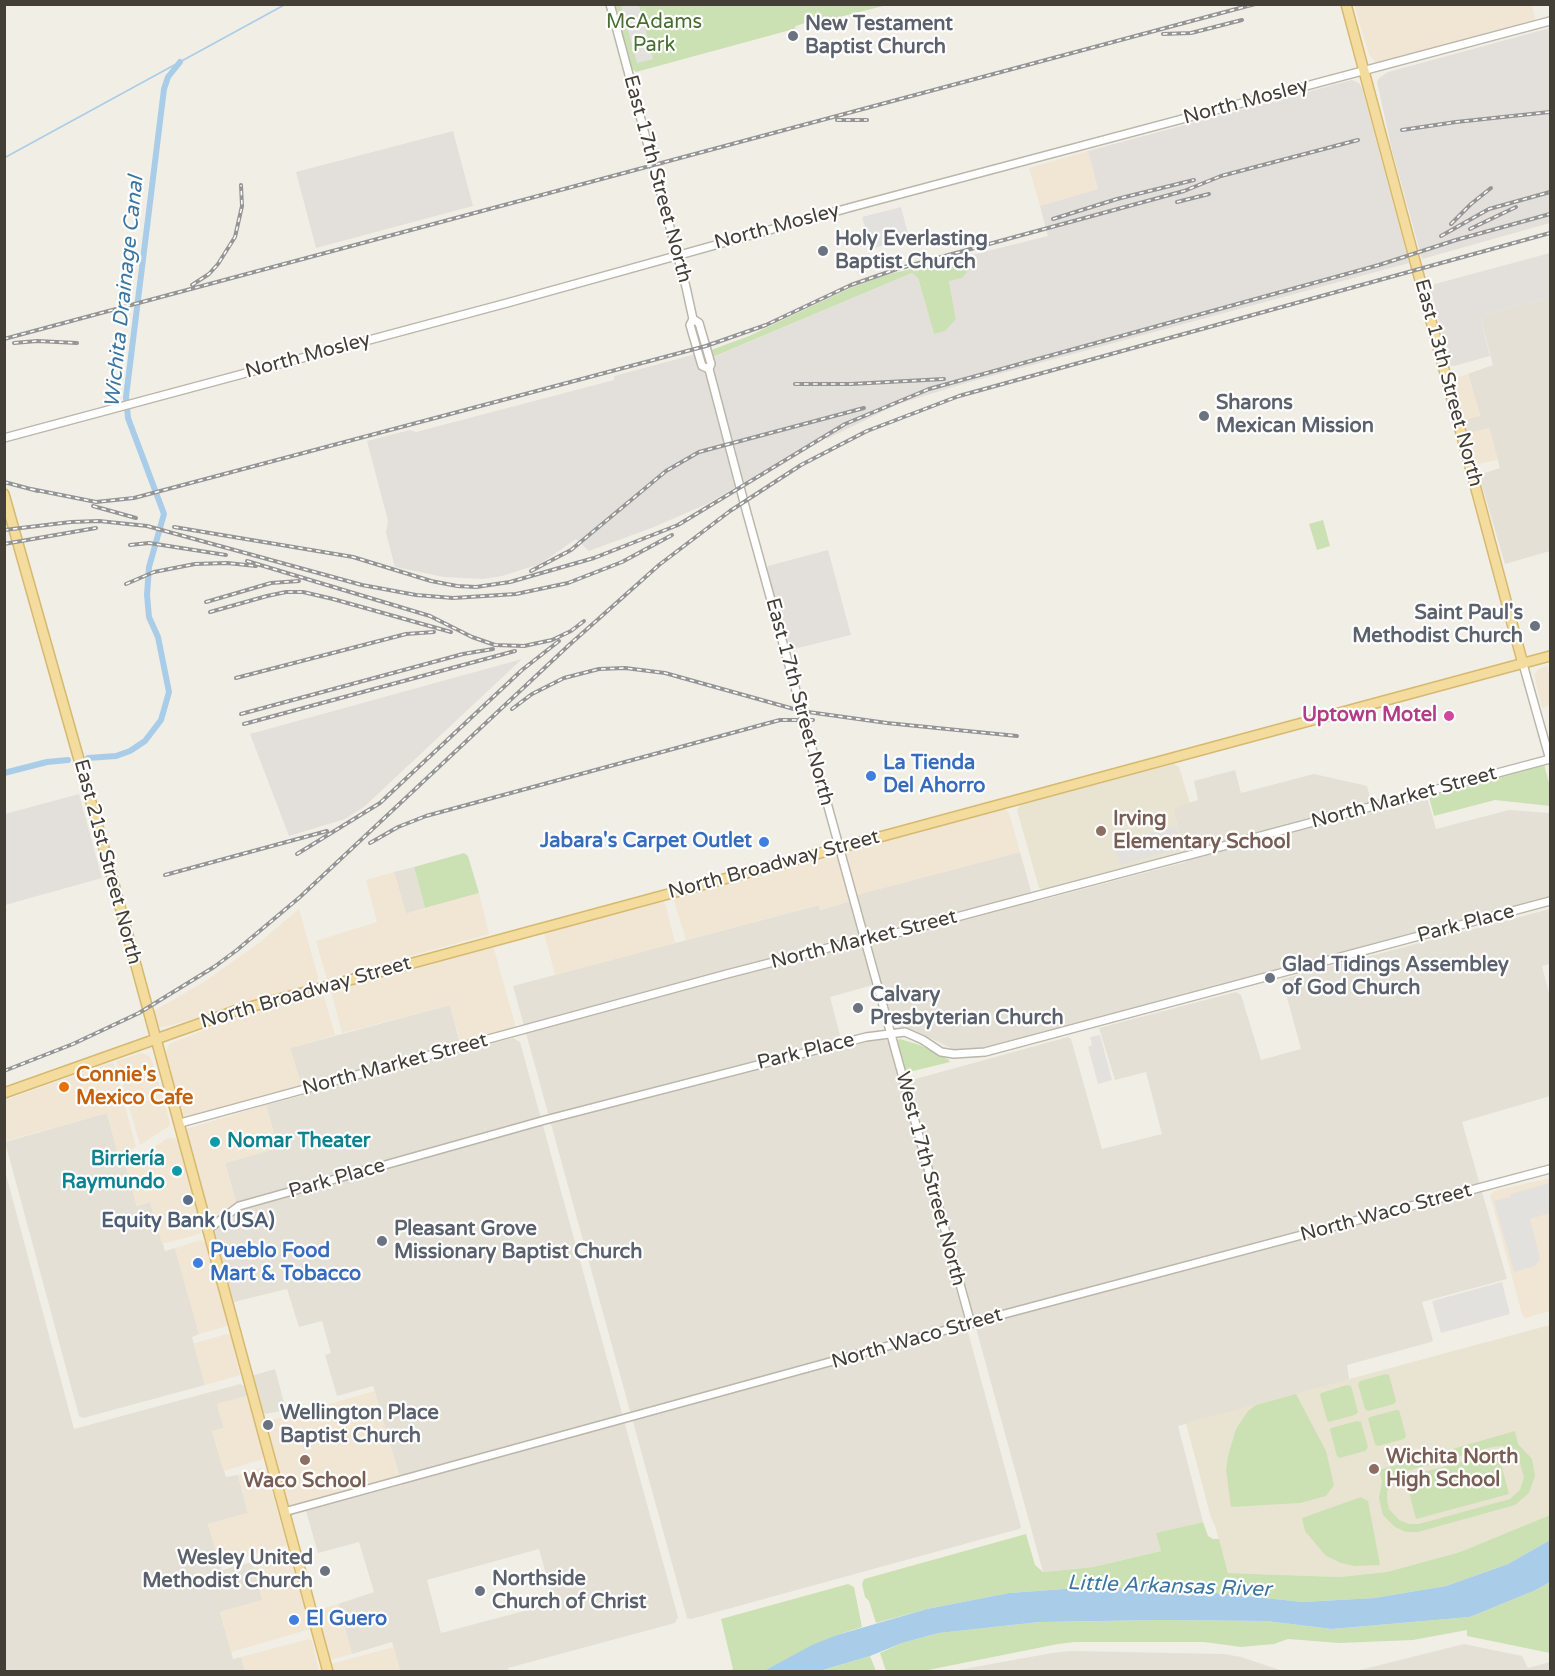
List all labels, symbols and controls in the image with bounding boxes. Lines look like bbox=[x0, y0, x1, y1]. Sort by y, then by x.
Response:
park label: McAdams Park bbox=[606, 11, 702, 58]
place label: New Testament Baptist Church bbox=[805, 13, 953, 60]
marker: New Testament Baptist Church bbox=[786, 29, 800, 43]
street label: East 17th Street North bbox=[618, 72, 696, 286]
street label: North Mosley bbox=[1181, 74, 1311, 130]
water label: Wichita Drainage Canal bbox=[100, 175, 150, 409]
street label: North Mosley bbox=[712, 199, 842, 255]
place label: Holy Everlasting Baptist Church bbox=[835, 228, 988, 275]
marker: Holy Everlasting Baptist Church bbox=[816, 244, 830, 258]
street label: East 13th Street North bbox=[1409, 276, 1487, 490]
street label: North Mosley bbox=[243, 328, 373, 384]
place label: Sharons Mexican Mission bbox=[1216, 392, 1374, 439]
marker: Sharons Mexican Mission bbox=[1197, 409, 1211, 423]
street label: East 17th Street North bbox=[760, 595, 838, 809]
place label: Saint Paul's Methodist Church bbox=[1352, 602, 1523, 649]
marker: Saint Paul's Methodist Church bbox=[1528, 619, 1542, 633]
place label: Uptown Motel bbox=[1302, 704, 1437, 728]
marker: Uptown Motel bbox=[1442, 709, 1456, 723]
place label: La Tienda Del Ahorro bbox=[883, 752, 985, 799]
street label: East 21st Street North bbox=[68, 757, 146, 967]
street label: North Market Street bbox=[1309, 762, 1499, 834]
marker: La Tienda Del Ahorro bbox=[864, 769, 878, 783]
place label: Irving Elementary School bbox=[1113, 808, 1291, 855]
marker: Irving Elementary School bbox=[1094, 824, 1108, 838]
street label: North Broadway Street bbox=[666, 825, 882, 905]
place label: Jabara's Carpet Outlet bbox=[540, 830, 752, 854]
marker: Jabara's Carpet Outlet bbox=[757, 835, 771, 849]
street label: Park Place bbox=[1415, 900, 1517, 948]
street label: North Market Street bbox=[768, 905, 960, 975]
street label: North Broadway Street bbox=[198, 951, 414, 1035]
place label: Glad Tidings Assembley of God Church bbox=[1282, 954, 1509, 1001]
marker: Glad Tidings Assembley of God Church bbox=[1263, 971, 1277, 985]
place label: Calvary Presbyterian Church bbox=[870, 984, 1064, 1031]
marker: Calvary Presbyterian Church bbox=[851, 1001, 865, 1015]
street label: Park Place bbox=[755, 1028, 857, 1076]
street label: North Market Street bbox=[300, 1029, 490, 1101]
place label: Connie's Mexico Cafe bbox=[76, 1064, 193, 1111]
street label: West 17th Street North bbox=[890, 1069, 970, 1289]
marker: Connie's Mexico Cafe bbox=[57, 1080, 71, 1094]
place label: Nomar Theater bbox=[227, 1130, 370, 1154]
marker: Nomar Theater bbox=[208, 1135, 222, 1149]
place label: Birriería Raymundo bbox=[62, 1148, 165, 1195]
street label: Park Place bbox=[286, 1154, 388, 1204]
marker: Birriería Raymundo bbox=[170, 1164, 184, 1178]
street label: North Waco Street bbox=[1298, 1179, 1474, 1247]
marker: Equity Bank (USA) bbox=[181, 1193, 195, 1207]
place label: Equity Bank (USA) bbox=[101, 1210, 275, 1234]
place label: Pleasant Grove Missionary Baptist Church bbox=[394, 1218, 642, 1265]
marker: Pleasant Grove Missionary Baptist Church bbox=[375, 1234, 389, 1248]
place label: Pueblo Food Mart & Tobacco bbox=[210, 1240, 361, 1287]
marker: Pueblo Food Mart & Tobacco bbox=[191, 1256, 205, 1270]
street label: North Waco Street bbox=[829, 1303, 1005, 1375]
place label: Wellington Place Baptist Church bbox=[280, 1402, 439, 1449]
marker: Wellington Place Baptist Church bbox=[261, 1418, 275, 1432]
place label: Wichita North High School bbox=[1386, 1446, 1518, 1493]
marker: Waco School bbox=[298, 1453, 312, 1467]
marker: Wichita North High School bbox=[1367, 1462, 1381, 1476]
place label: Waco School bbox=[243, 1470, 367, 1494]
place label: Wesley United Methodist Church bbox=[142, 1547, 313, 1594]
marker: Wesley United Methodist Church bbox=[318, 1564, 332, 1578]
place label: Northside Church of Christ bbox=[492, 1568, 646, 1615]
water label: Little Arkansas River bbox=[1067, 1571, 1271, 1603]
marker: Northside Church of Christ bbox=[473, 1584, 487, 1598]
place label: El Guero bbox=[306, 1608, 387, 1632]
marker: El Guero bbox=[287, 1613, 301, 1627]

